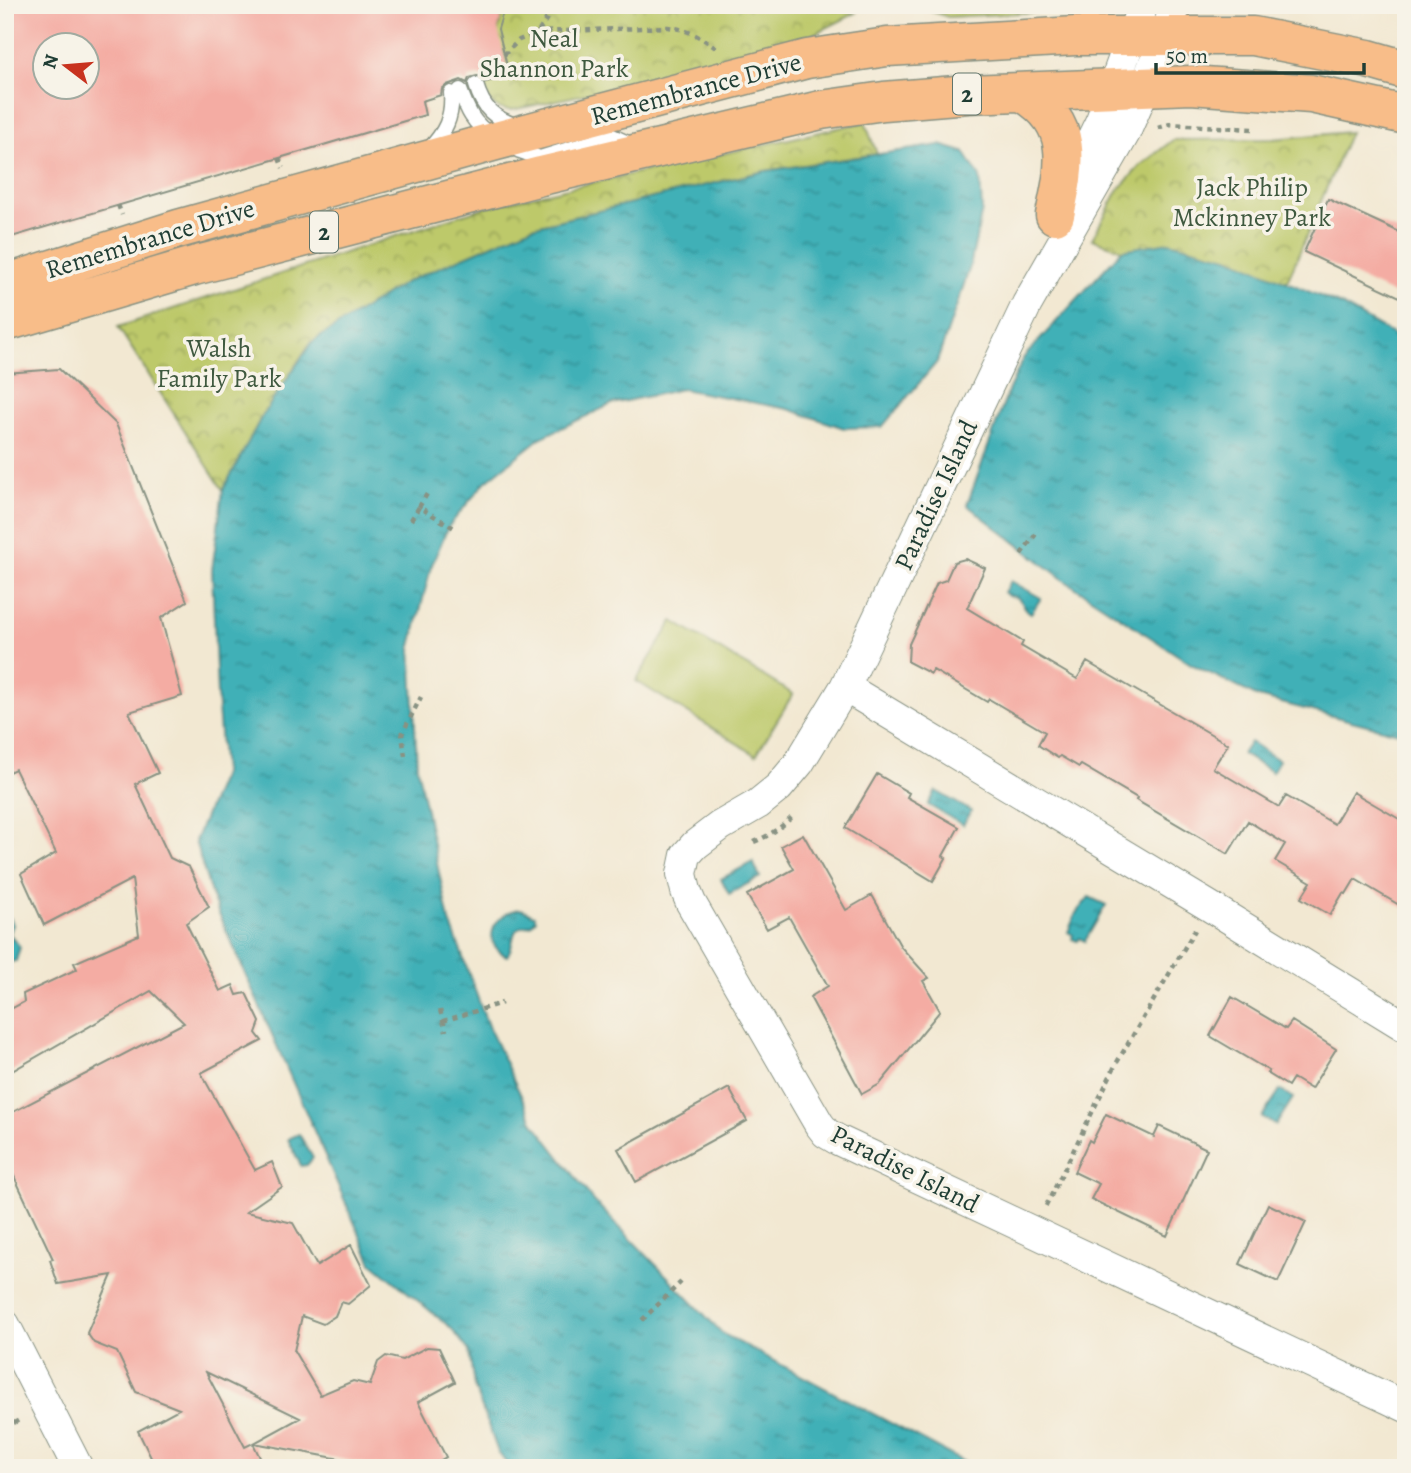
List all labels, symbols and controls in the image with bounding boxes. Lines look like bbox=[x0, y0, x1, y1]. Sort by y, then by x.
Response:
park label: Neal Shannon Park bbox=[479, 21, 629, 86]
north arrow bbox=[32, 32, 102, 102]
scale bar bbox=[1156, 32, 1364, 76]
text: 50 m bbox=[1166, 42, 1208, 70]
street label: Remembrance Drive bbox=[587, 44, 805, 134]
text: N bbox=[36, 51, 65, 72]
road number: 2 bbox=[953, 74, 981, 114]
park label: Jack Philip Mckinney Park bbox=[1173, 170, 1331, 235]
street label: Remembrance Drive bbox=[41, 191, 259, 287]
road number: 2 bbox=[310, 212, 338, 253]
park label: Walsh Family Park bbox=[156, 331, 282, 396]
street label: Paradise Island bbox=[886, 414, 986, 576]
street label: Paradise Island bbox=[825, 1117, 985, 1221]

